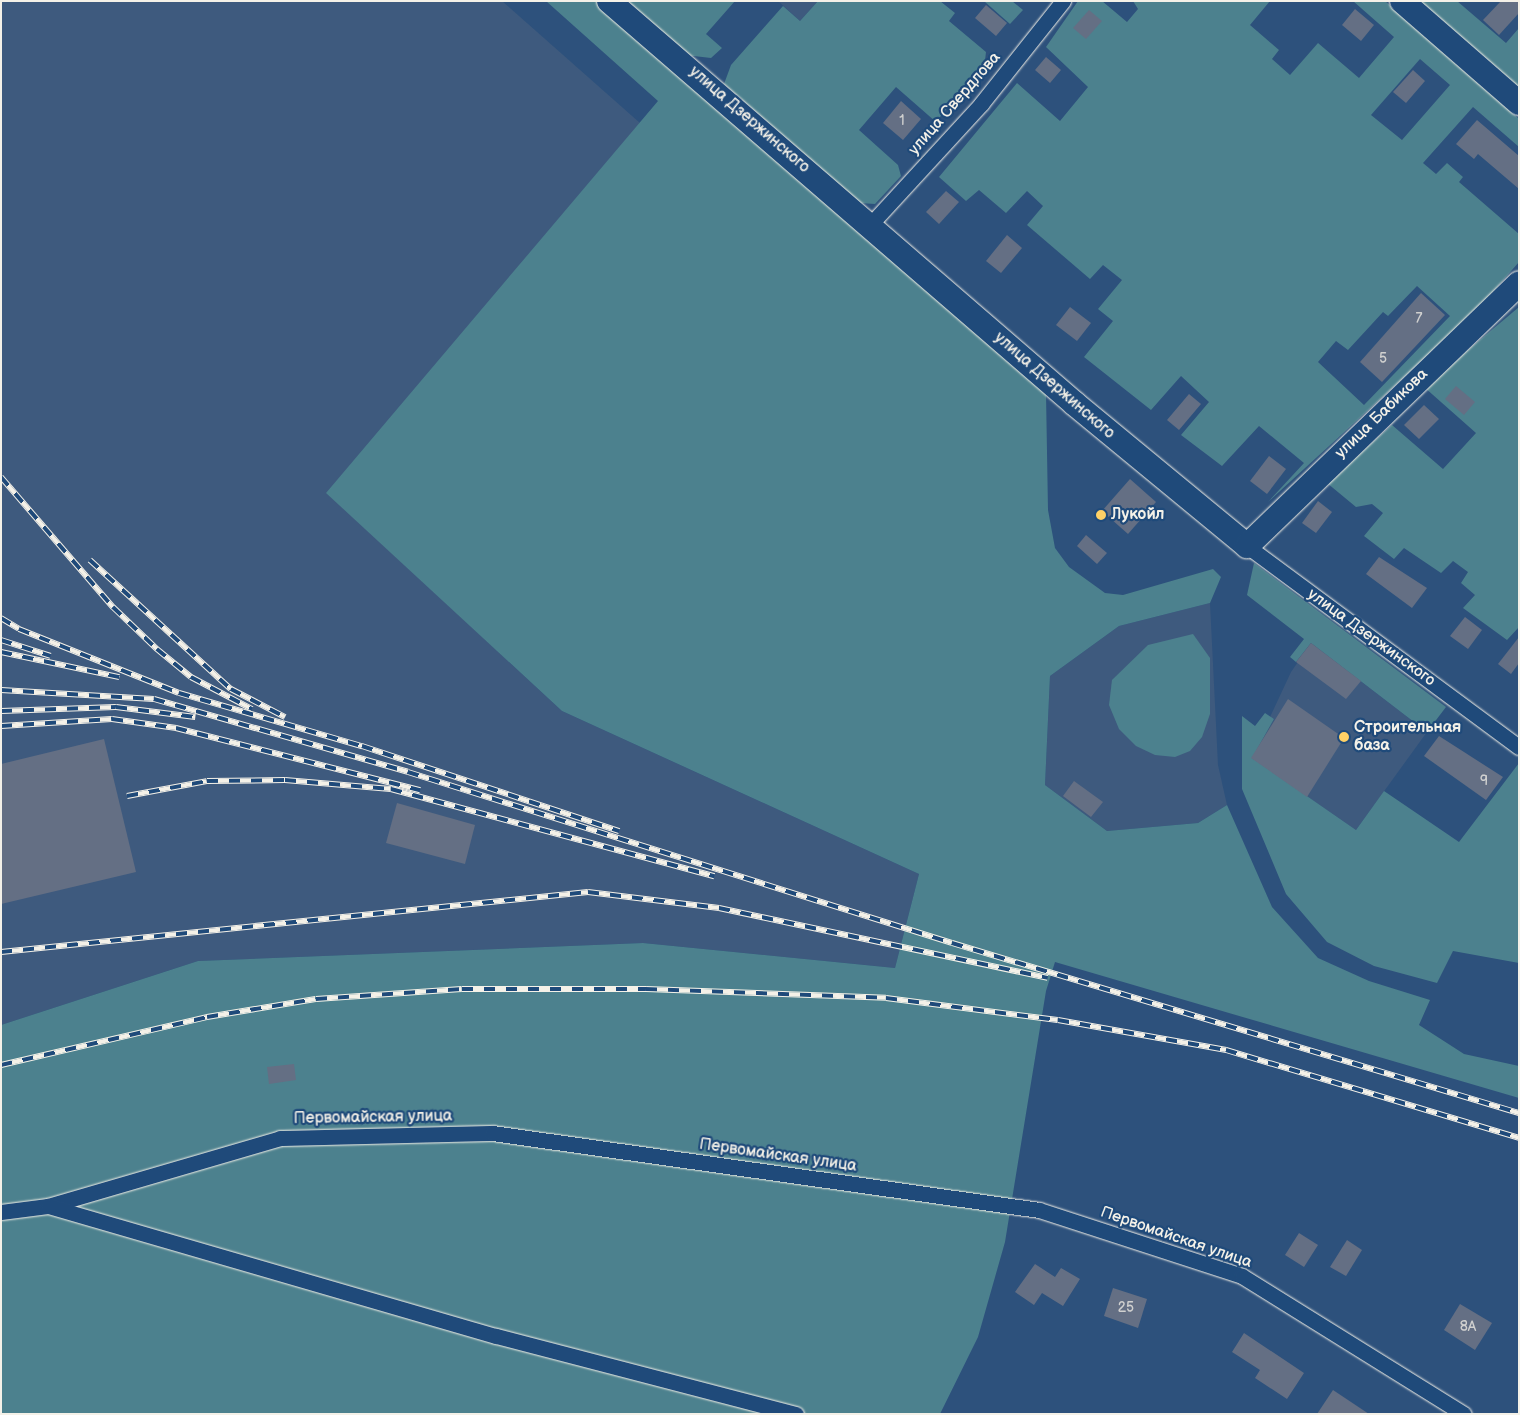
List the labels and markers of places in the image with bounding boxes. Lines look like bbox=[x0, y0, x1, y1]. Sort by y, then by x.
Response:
place label: Лукойл bbox=[1111, 505, 1165, 525]
marker: Лукойл bbox=[1095, 509, 1107, 521]
place label: Строительная база bbox=[1354, 718, 1461, 756]
marker: Строительная база bbox=[1338, 731, 1350, 743]

